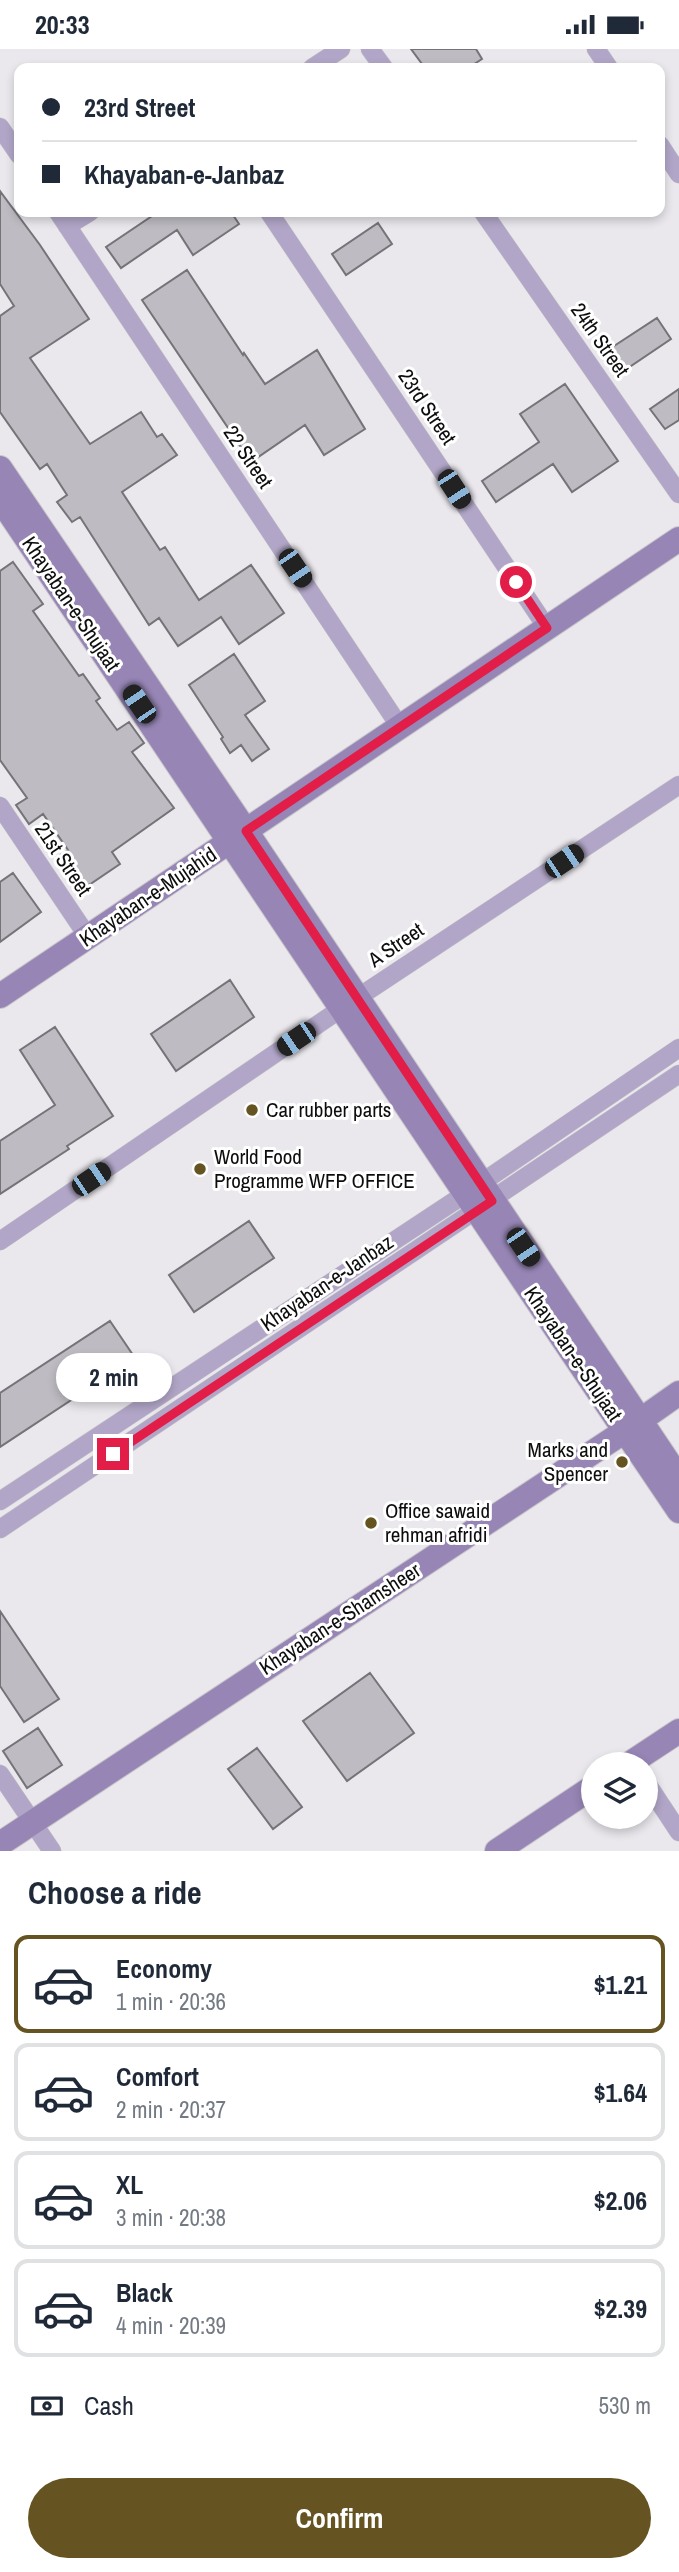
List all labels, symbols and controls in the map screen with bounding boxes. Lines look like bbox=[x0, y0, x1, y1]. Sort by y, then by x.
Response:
text: 20:33 bbox=[35, 7, 90, 42]
text: 23rd Street bbox=[84, 90, 195, 125]
text: Khayaban-e-Janbaz bbox=[84, 157, 284, 192]
street label: 24th Street bbox=[564, 297, 637, 383]
street label: 23rd Street bbox=[392, 363, 463, 450]
street label: 22 Street bbox=[217, 420, 280, 494]
car bbox=[434, 466, 475, 512]
street label: Khayaban-e-Shujaat bbox=[15, 531, 127, 677]
car bbox=[275, 545, 316, 591]
route start bbox=[500, 566, 532, 598]
car bbox=[119, 681, 160, 727]
street label: 21st Street bbox=[28, 816, 99, 902]
street label: Khayaban-e-Mujahid bbox=[73, 840, 222, 953]
car bbox=[541, 841, 588, 881]
street label: A Street bbox=[361, 915, 429, 974]
car bbox=[273, 1019, 320, 1059]
place label: Car rubber parts bbox=[266, 1095, 391, 1124]
marker: Car rubber parts bbox=[244, 1102, 260, 1118]
place label: World Food Programme WFP OFFICE bbox=[214, 1142, 415, 1195]
car bbox=[68, 1159, 115, 1199]
marker: World Food Programme WFP OFFICE bbox=[192, 1161, 208, 1177]
car bbox=[503, 1224, 544, 1270]
street label: Khayaban-e-Janbaz bbox=[255, 1227, 399, 1338]
street label: Khayaban-e-Shujaat bbox=[517, 1281, 629, 1427]
callout: 2 min bbox=[55, 1353, 171, 1401]
text: 2 min bbox=[89, 1362, 139, 1393]
place label: Marks and Spencer bbox=[528, 1435, 608, 1488]
route end bbox=[97, 1438, 129, 1470]
marker: Marks and Spencer bbox=[614, 1454, 630, 1470]
place label: Office sawaid rehman afridi bbox=[385, 1496, 490, 1549]
marker: Office sawaid rehman afridi bbox=[363, 1515, 379, 1531]
street label: Khayaban-e-Shamsheer bbox=[254, 1555, 426, 1682]
map controls bbox=[581, 1752, 658, 1829]
button: layers bbox=[581, 1752, 658, 1829]
text: Choose a ride bbox=[28, 1871, 202, 1914]
text: Economy bbox=[116, 1951, 212, 1986]
icon: car bbox=[32, 1953, 95, 2016]
text: $1.21 bbox=[594, 1967, 647, 2002]
text: 1 min · 20:36 bbox=[116, 1986, 226, 2017]
text: Comfort bbox=[116, 2059, 199, 2094]
icon: car bbox=[32, 2061, 95, 2124]
text: $1.64 bbox=[594, 2075, 647, 2110]
text: 2 min · 20:37 bbox=[116, 2094, 226, 2125]
text: XL bbox=[116, 2167, 143, 2202]
icon: car bbox=[32, 2169, 95, 2232]
text: $2.06 bbox=[594, 2183, 647, 2218]
text: 3 min · 20:38 bbox=[116, 2202, 226, 2233]
text: Black bbox=[116, 2275, 173, 2310]
icon: car bbox=[32, 2277, 95, 2340]
text: $2.39 bbox=[594, 2291, 647, 2326]
text: 4 min · 20:39 bbox=[116, 2310, 226, 2341]
icon: cash bbox=[28, 2387, 66, 2425]
text: Cash bbox=[84, 2388, 134, 2423]
text: 530 m bbox=[599, 2390, 651, 2421]
button: Confirm bbox=[28, 2478, 651, 2558]

